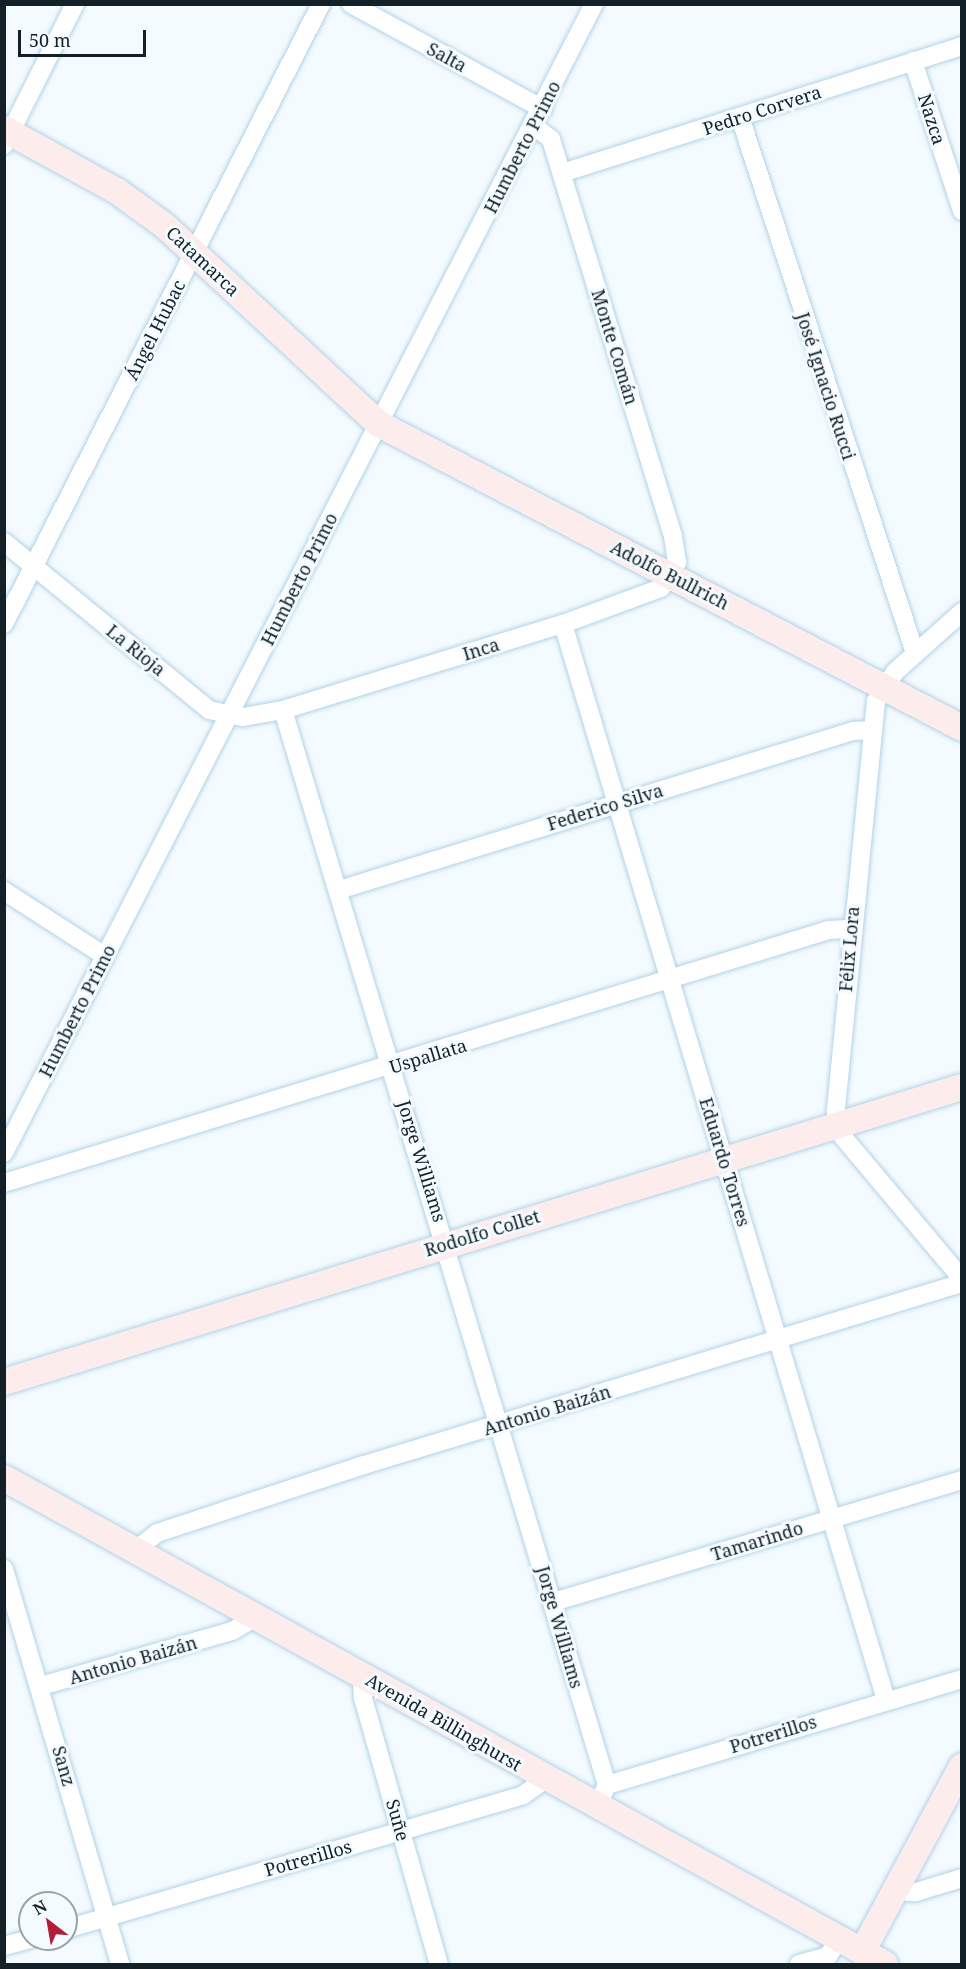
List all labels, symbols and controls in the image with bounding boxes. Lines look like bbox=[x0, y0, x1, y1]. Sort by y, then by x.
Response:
scale bar bbox=[21, 18, 148, 56]
text: 50 m bbox=[29, 28, 71, 52]
street label: Salta bbox=[423, 38, 471, 76]
street label: Humberto Primo bbox=[479, 77, 565, 217]
street label: Pedro Corvera bbox=[700, 81, 824, 139]
street label: Nazca bbox=[914, 91, 950, 147]
street label: Catamarca bbox=[162, 222, 244, 300]
street label: Ángel Hubac bbox=[120, 276, 190, 384]
street label: Monte Comán bbox=[587, 287, 643, 407]
street label: José Ignacio Rucci bbox=[792, 310, 860, 462]
street label: Humberto Primo bbox=[256, 509, 342, 649]
street label: Adolfo Bullrich bbox=[607, 536, 733, 614]
street label: La Rioja bbox=[102, 620, 170, 680]
street label: Inca bbox=[460, 633, 502, 665]
street label: Federico Silva bbox=[544, 779, 666, 835]
street label: Félix Lora bbox=[835, 905, 863, 993]
street label: Humberto Primo bbox=[34, 941, 120, 1081]
street label: Uspallata bbox=[387, 1034, 469, 1078]
street label: Eduardo Torres bbox=[695, 1095, 755, 1229]
street label: Jorge Williams bbox=[393, 1098, 451, 1224]
street label: Rodolfo Collet bbox=[422, 1205, 542, 1261]
street label: Antonio Baizán bbox=[481, 1380, 613, 1440]
street label: Tamarindo bbox=[708, 1517, 806, 1565]
street label: Jorge Williams bbox=[532, 1563, 588, 1691]
street label: Antonio Baizán bbox=[67, 1631, 199, 1689]
street label: Avenida Billinghurst bbox=[362, 1669, 526, 1775]
street label: Potrerillos bbox=[727, 1711, 819, 1757]
street label: Sanz bbox=[48, 1743, 80, 1789]
street label: Suñe bbox=[382, 1797, 414, 1843]
street label: Potrerillos bbox=[262, 1835, 354, 1881]
north arrow bbox=[18, 1891, 78, 1951]
text: N bbox=[29, 1895, 51, 1920]

